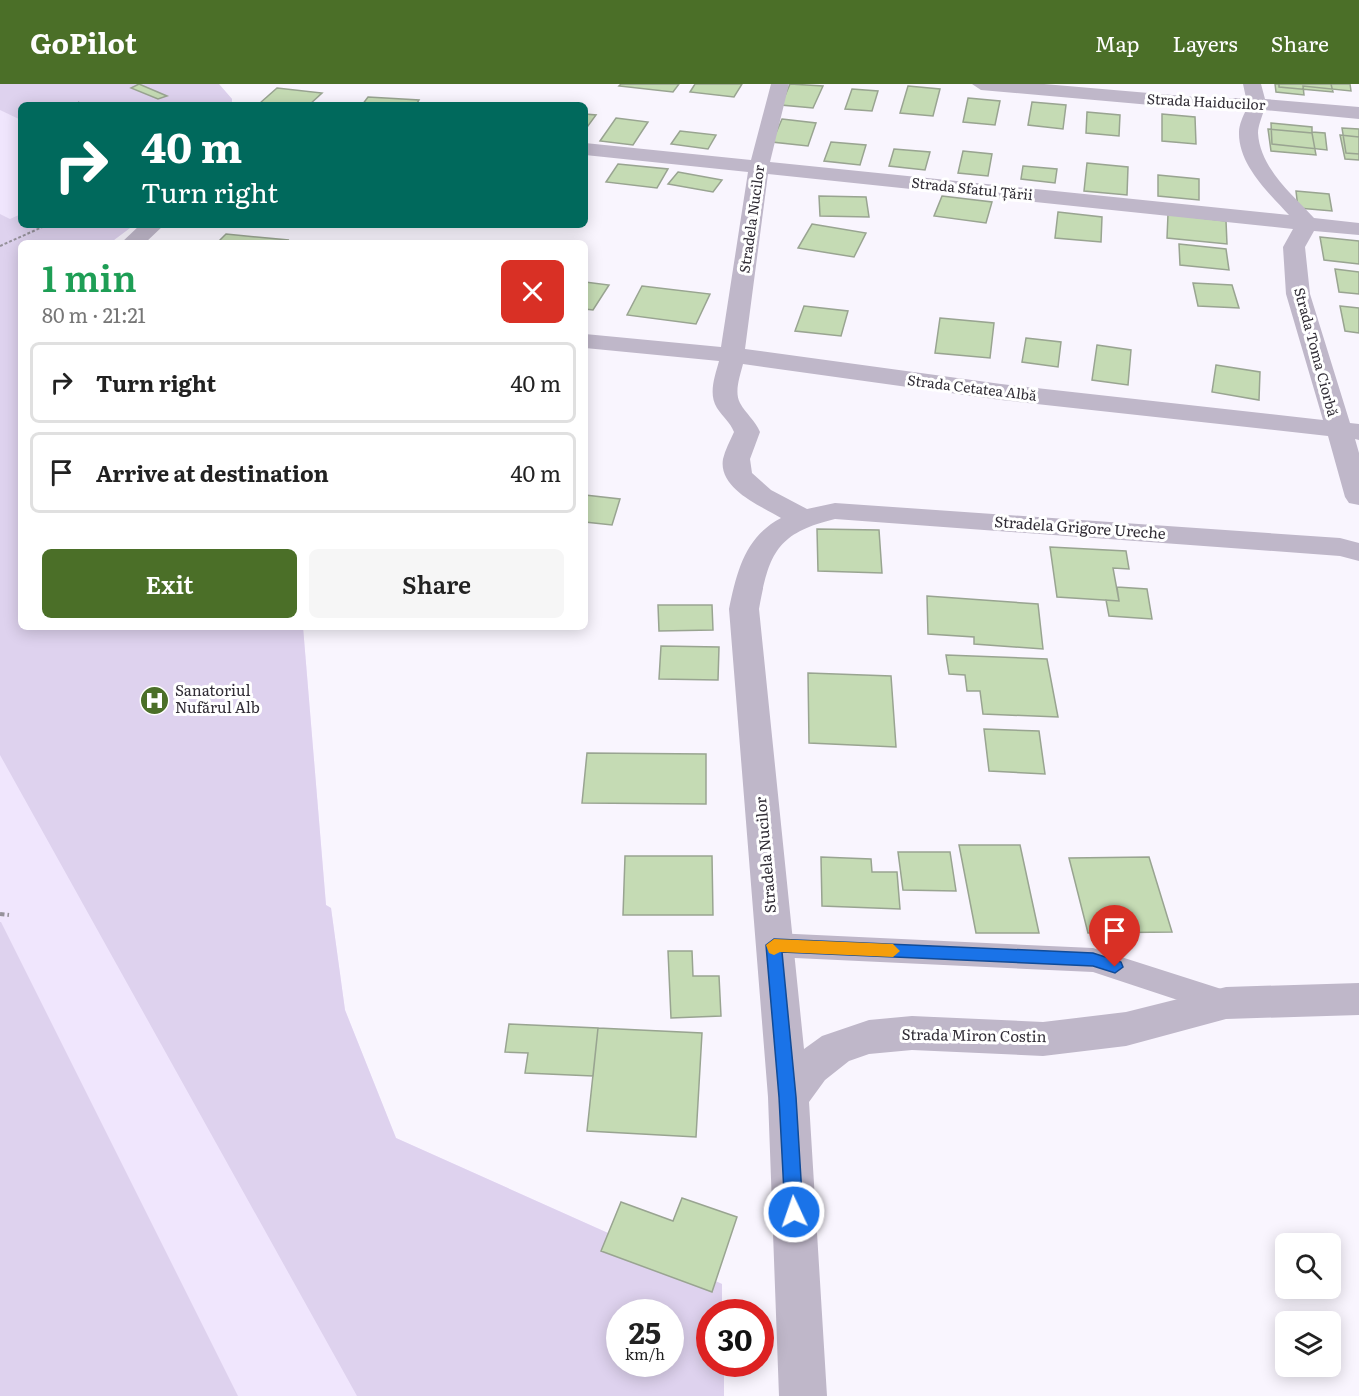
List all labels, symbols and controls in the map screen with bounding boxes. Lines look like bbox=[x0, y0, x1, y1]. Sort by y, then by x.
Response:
text: GoPilot bbox=[30, 21, 137, 63]
text: Map bbox=[1095, 27, 1140, 58]
text: Layers bbox=[1173, 27, 1238, 58]
text: Share bbox=[1271, 27, 1329, 58]
street label: Strada Haiducilor bbox=[1146, 88, 1266, 114]
text: 40 m bbox=[141, 114, 242, 176]
icon: right bbox=[42, 126, 120, 204]
street label: Stradela Nucilor bbox=[734, 163, 769, 274]
text: Turn right bbox=[141, 171, 278, 211]
street label: Strada Sfatul Țării bbox=[910, 172, 1034, 204]
text: 1 min bbox=[42, 250, 137, 303]
button: close bbox=[501, 260, 564, 323]
street label: Strada Toma Ciorbă bbox=[1290, 285, 1344, 419]
text: 80 m · 21:21 bbox=[42, 299, 146, 329]
icon: right bbox=[45, 366, 78, 399]
text: Turn right bbox=[96, 366, 216, 399]
text: 40 m bbox=[510, 366, 561, 399]
street label: Strada Cetatea Albă bbox=[906, 369, 1038, 405]
icon: arrive bbox=[45, 456, 78, 489]
text: Arrive at destination bbox=[96, 456, 329, 489]
text: 40 m bbox=[510, 456, 561, 489]
street label: Stradela Grigore Ureche bbox=[994, 509, 1167, 544]
button: Exit bbox=[42, 549, 297, 618]
button: Share bbox=[309, 549, 564, 618]
place label: Sanatoriul Nufărul Alb bbox=[175, 678, 260, 718]
hospital icon: Sanatoriul Nufărul Alb bbox=[138, 684, 170, 716]
street label: Stradela Nucilor bbox=[748, 796, 781, 914]
pin bbox=[1089, 905, 1140, 967]
icon: arrive bbox=[1098, 914, 1131, 947]
street label: Strada Miron Costin bbox=[901, 1022, 1047, 1047]
position arrow bbox=[762, 1180, 826, 1244]
map controls bbox=[1275, 1233, 1341, 1377]
button: search bbox=[1275, 1233, 1341, 1299]
speed limit sign: 30 bbox=[696, 1299, 774, 1377]
text: 25 bbox=[629, 1309, 661, 1353]
button: layers bbox=[1275, 1311, 1341, 1377]
text: km/h bbox=[625, 1342, 665, 1365]

